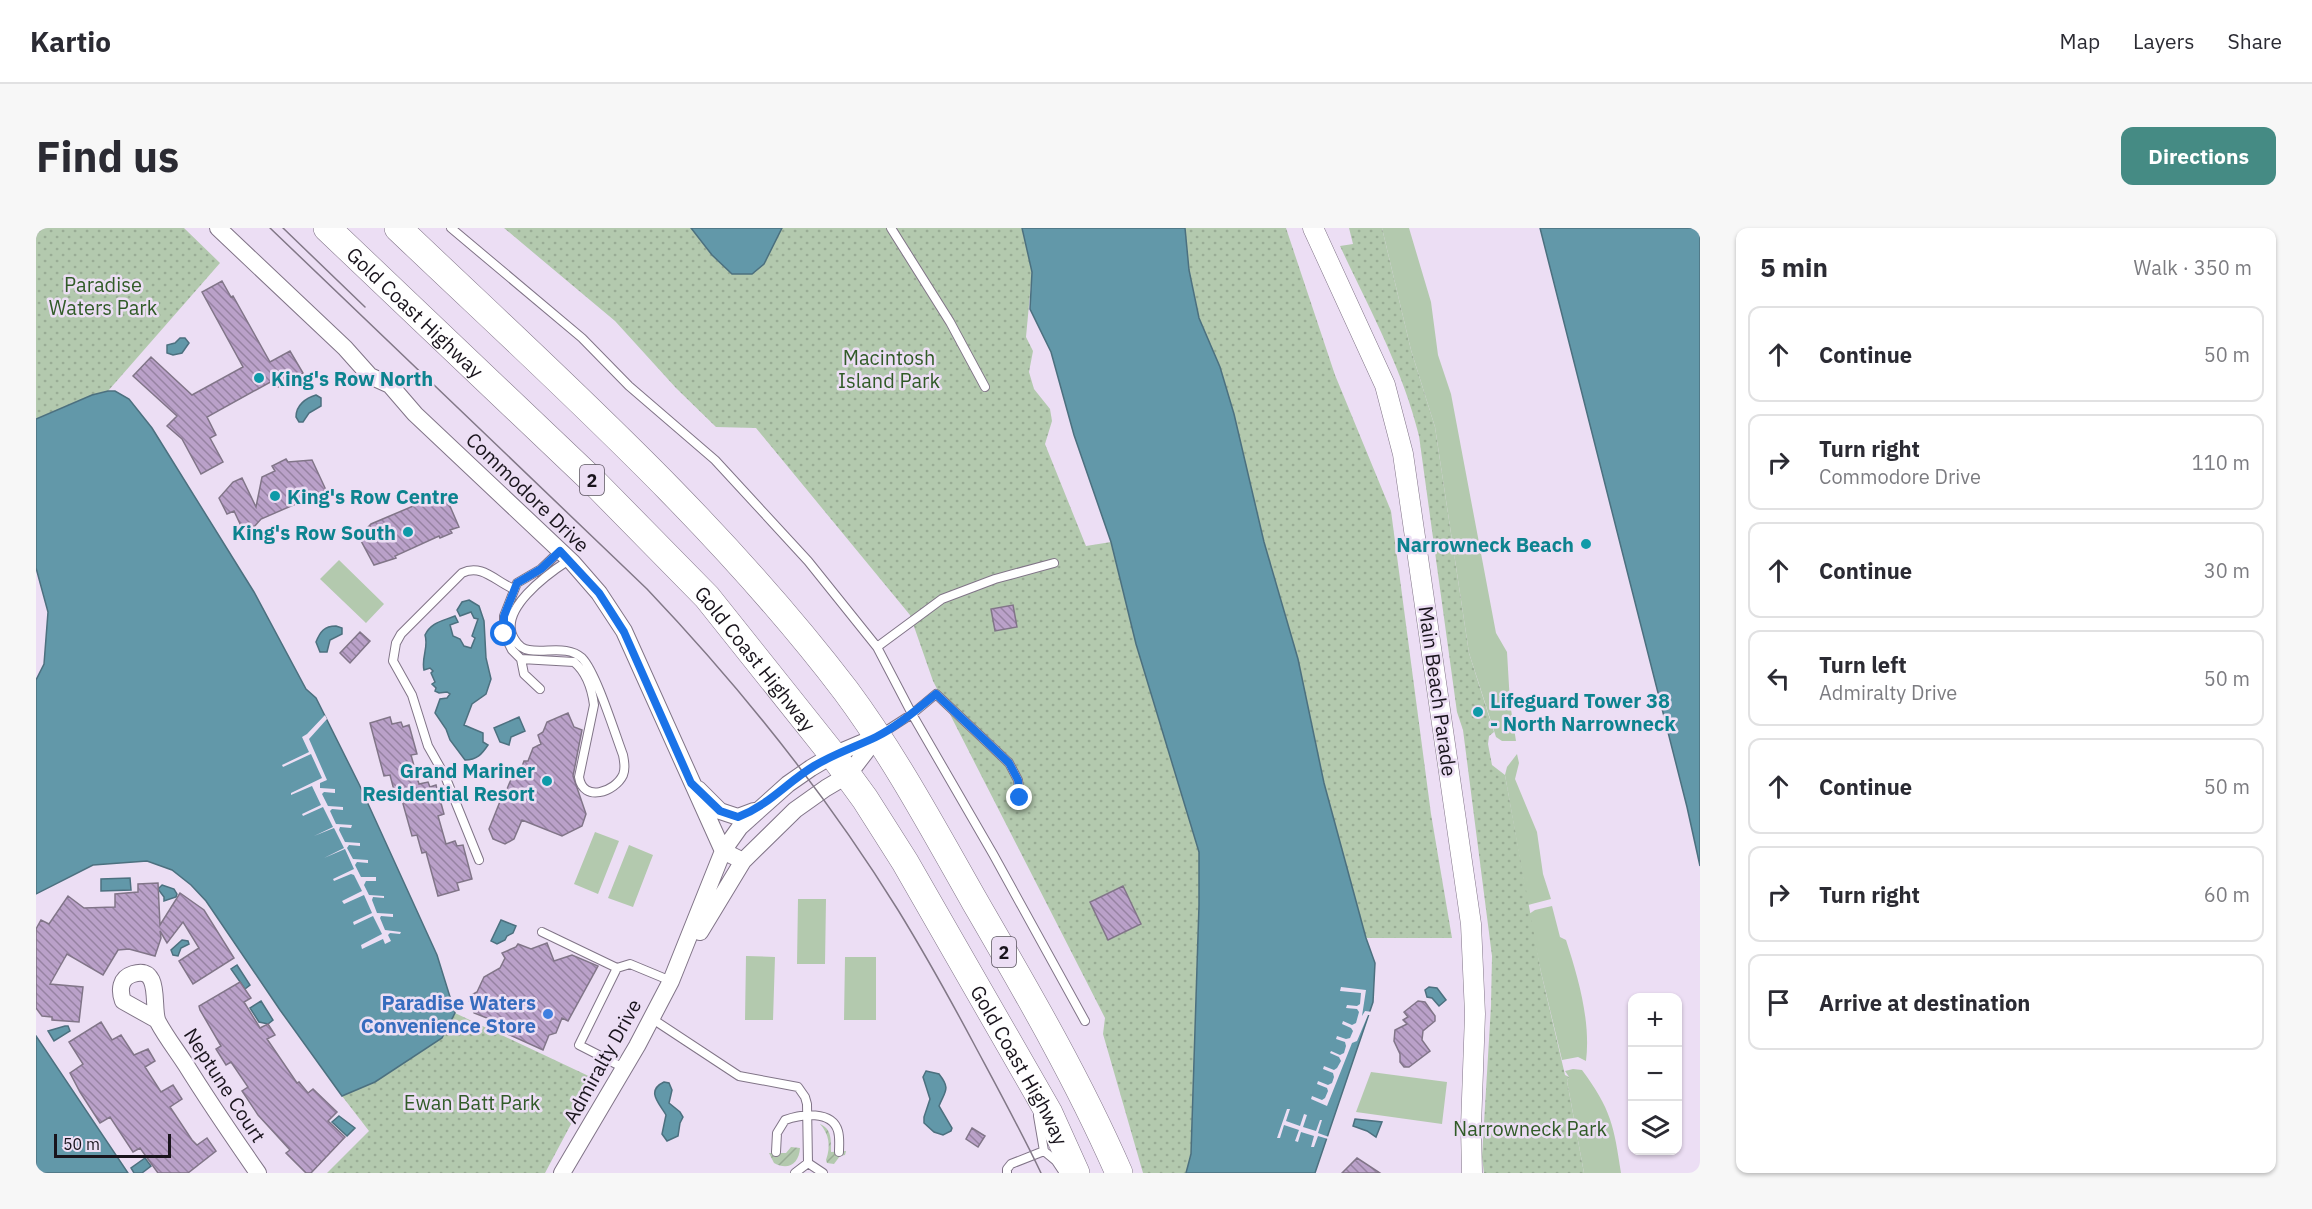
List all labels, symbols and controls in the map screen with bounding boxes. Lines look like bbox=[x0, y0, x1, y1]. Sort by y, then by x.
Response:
text: Kartio bbox=[30, 23, 111, 60]
text: Map bbox=[2060, 27, 2100, 55]
text: Layers bbox=[2133, 27, 2195, 55]
text: Share bbox=[2228, 27, 2282, 55]
button: Directions bbox=[2121, 127, 2276, 185]
text: Find us bbox=[36, 129, 179, 184]
street label: Gold Coast Highway bbox=[341, 241, 490, 384]
text: 5 min bbox=[1760, 250, 1828, 284]
text: Walk · 350 m bbox=[2134, 254, 2252, 281]
park label: Paradise Waters Park bbox=[49, 271, 158, 321]
icon: ahead bbox=[1762, 338, 1795, 371]
text: Continue bbox=[1819, 340, 1912, 369]
text: 50 m bbox=[2204, 341, 2250, 368]
park label: Macintosh Island Park bbox=[838, 344, 940, 394]
place label: King's Row North bbox=[271, 365, 433, 392]
marker: King's Row North bbox=[252, 371, 266, 385]
street label: Commodore Drive bbox=[460, 426, 596, 558]
text: Turn right bbox=[1819, 434, 1920, 463]
icon: right bbox=[1762, 446, 1795, 479]
text: 110 m bbox=[2192, 449, 2250, 476]
text: Commodore Drive bbox=[1819, 463, 1981, 490]
road number: 2 bbox=[580, 465, 604, 495]
place label: King's Row Centre bbox=[287, 483, 459, 510]
marker: King's Row Centre bbox=[268, 489, 282, 503]
place label: King's Row South bbox=[232, 519, 396, 546]
marker: King's Row South bbox=[401, 525, 415, 539]
place label: Narrowneck Beach bbox=[1396, 531, 1574, 558]
marker: Narrowneck Beach bbox=[1579, 537, 1593, 551]
icon: ahead bbox=[1762, 554, 1795, 587]
text: Continue bbox=[1819, 556, 1912, 585]
text: 30 m bbox=[2204, 557, 2250, 584]
street label: Gold Coast Highway bbox=[689, 579, 822, 737]
street label: Main Beach Parade bbox=[1413, 604, 1463, 778]
route start bbox=[490, 620, 516, 646]
text: Turn left bbox=[1819, 650, 1907, 679]
icon: left bbox=[1762, 662, 1795, 695]
text: 50 m bbox=[2204, 665, 2250, 692]
text: Admiralty Drive bbox=[1819, 679, 1957, 706]
place label: Lifeguard Tower 38 - North Narrowneck bbox=[1490, 687, 1676, 737]
marker: Lifeguard Tower 38 - North Narrowneck bbox=[1471, 705, 1485, 719]
place label: Grand Mariner Residential Resort bbox=[362, 757, 535, 807]
icon: ahead bbox=[1762, 770, 1795, 803]
text: Continue bbox=[1819, 772, 1912, 801]
text: 50 m bbox=[2204, 773, 2250, 800]
marker: Grand Mariner Residential Resort bbox=[540, 774, 554, 788]
route end bbox=[1006, 784, 1032, 810]
icon: right bbox=[1762, 878, 1795, 911]
text: Turn right bbox=[1819, 880, 1920, 909]
text: 60 m bbox=[2204, 881, 2250, 908]
road number: 2 bbox=[992, 937, 1016, 967]
street label: Gold Coast Highway bbox=[965, 980, 1075, 1149]
icon: arrive bbox=[1762, 986, 1795, 1019]
text: Arrive at destination bbox=[1819, 988, 2030, 1017]
place label: Paradise Waters Convenience Store bbox=[361, 989, 536, 1039]
map controls bbox=[1628, 993, 1682, 1155]
button: + bbox=[1628, 993, 1682, 1047]
street label: Admiralty Drive bbox=[557, 994, 647, 1128]
marker: Paradise Waters Convenience Store bbox=[541, 1007, 555, 1021]
street label: Neptune Court bbox=[178, 1023, 272, 1147]
button: − bbox=[1628, 1047, 1682, 1101]
park label: Ewan Batt Park bbox=[404, 1089, 541, 1116]
button: layers bbox=[1628, 1101, 1682, 1155]
park label: Narrowneck Park bbox=[1453, 1115, 1607, 1142]
scale bar bbox=[54, 1131, 171, 1158]
text: 50 m bbox=[63, 1134, 100, 1154]

